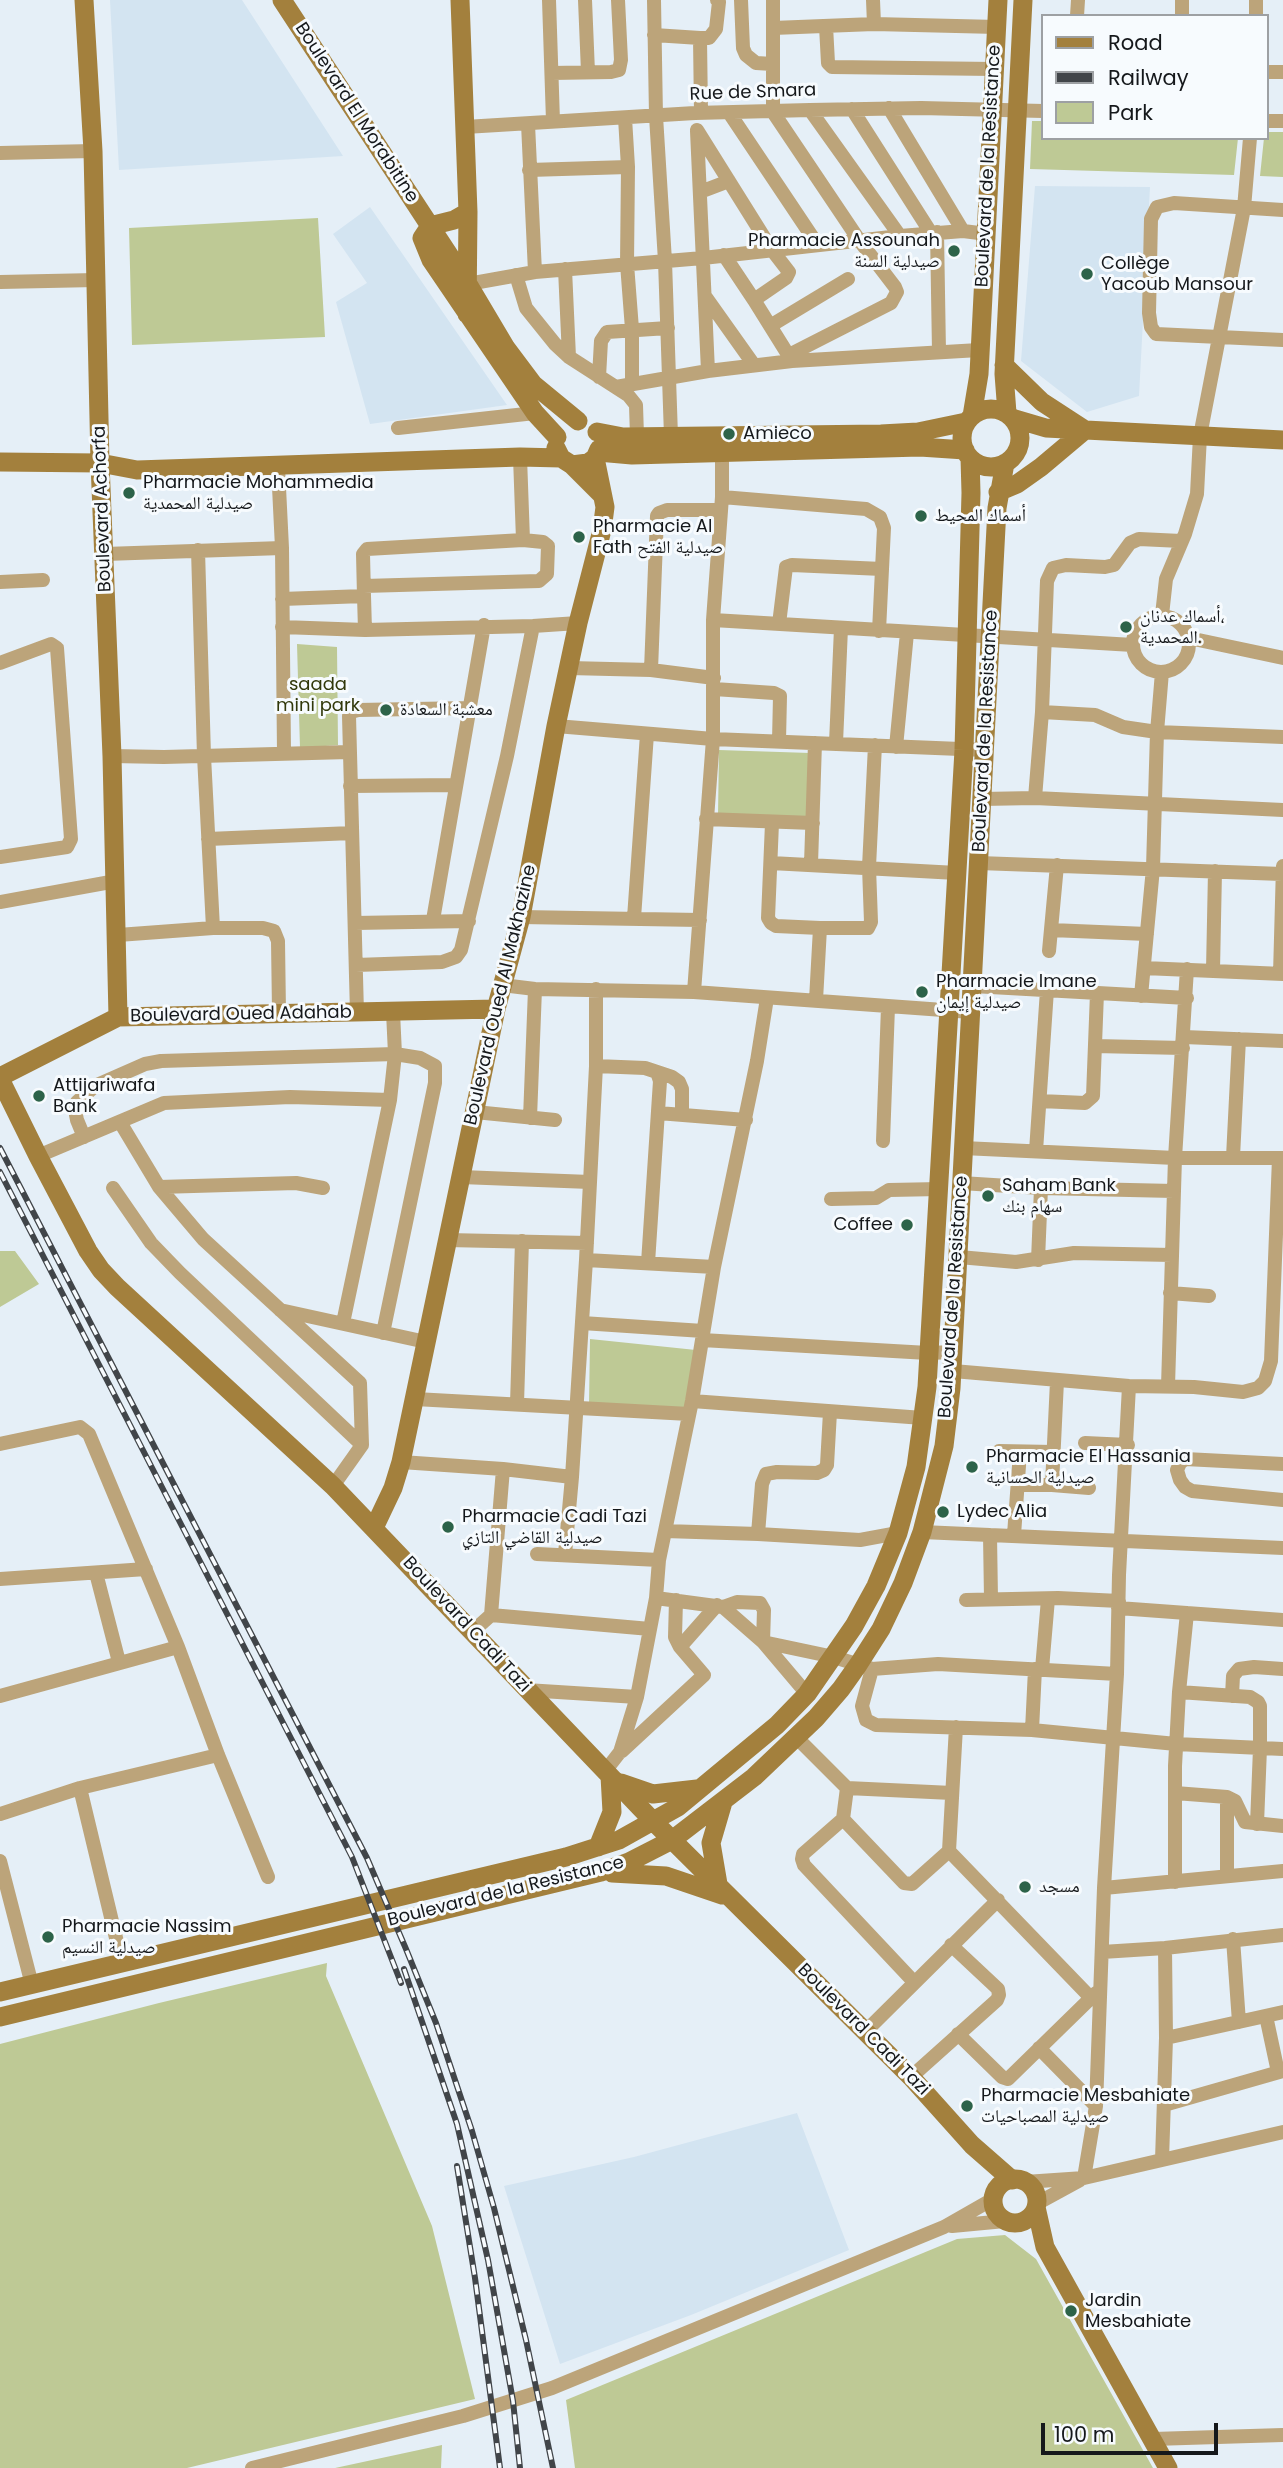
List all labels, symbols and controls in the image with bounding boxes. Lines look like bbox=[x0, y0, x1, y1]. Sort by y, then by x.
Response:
legend bbox=[1042, 14, 1269, 140]
street label: Boulevard El Morabitine bbox=[290, 19, 422, 207]
text: Road bbox=[1108, 28, 1163, 57]
street label: Boulevard de la Resistance bbox=[972, 44, 1006, 288]
text: Railway bbox=[1108, 63, 1189, 92]
street label: Rue de Smara bbox=[689, 80, 817, 106]
text: Park bbox=[1108, 98, 1153, 127]
place label: Pharmacie Assounah صيدلية السنة bbox=[748, 230, 940, 272]
marker: Pharmacie Assounah صيدلية السنة bbox=[946, 243, 962, 259]
place label: Collège Yacoub Mansour bbox=[1101, 253, 1253, 296]
marker: Collège Yacoub Mansour bbox=[1079, 266, 1095, 282]
place label: Amieco bbox=[743, 423, 812, 445]
street label: Boulevard Achorfa bbox=[89, 425, 117, 593]
marker: Amieco bbox=[721, 426, 737, 442]
place label: Pharmacie Mohammedia صيدلية المحمدية bbox=[143, 472, 374, 514]
marker: Pharmacie Mohammedia صيدلية المحمدية bbox=[121, 485, 137, 501]
place label: أسماك المحيط bbox=[935, 505, 1026, 527]
marker: أسماك المحيط bbox=[913, 508, 929, 524]
place label: Pharmacie Al Fath صيدلية الفتح bbox=[593, 516, 723, 558]
marker: Pharmacie Al Fath صيدلية الفتح bbox=[571, 529, 587, 545]
place label: أسماك عدنان، المحمدية. bbox=[1140, 606, 1224, 648]
street label: Boulevard de la Resistance bbox=[969, 609, 1003, 853]
marker: أسماك عدنان، المحمدية. bbox=[1118, 619, 1134, 635]
park label: saada mini park bbox=[276, 674, 360, 716]
place label: معشبة السعادة bbox=[400, 699, 493, 721]
marker: معشبة السعادة bbox=[378, 702, 394, 718]
street label: Boulevard Oued Al Makhazine bbox=[460, 863, 542, 1127]
place label: Pharmacie Imane صيدلية إيمان bbox=[936, 971, 1097, 1014]
marker: Pharmacie Imane صيدلية إيمان bbox=[914, 984, 930, 1000]
street label: Boulevard Oued Adahab bbox=[130, 1002, 352, 1028]
place label: Attijariwafa Bank bbox=[53, 1075, 155, 1118]
marker: Attijariwafa Bank bbox=[31, 1088, 47, 1104]
street label: Boulevard de la Resistance bbox=[935, 1175, 973, 1419]
place label: Saham Bank سهام بنك bbox=[1002, 1175, 1116, 1218]
marker: Saham Bank سهام بنك bbox=[980, 1188, 996, 1204]
place label: Coffee bbox=[833, 1214, 893, 1236]
marker: Coffee bbox=[899, 1217, 915, 1233]
place label: Pharmacie El Hassania صيدلية الحسانية bbox=[986, 1446, 1191, 1488]
marker: Pharmacie El Hassania صيدلية الحسانية bbox=[964, 1459, 980, 1475]
place label: Lydec Alia bbox=[957, 1501, 1047, 1523]
marker: Lydec Alia bbox=[935, 1504, 951, 1520]
place label: Pharmacie Cadi Tazi صيدلية القاضي التازي bbox=[462, 1506, 647, 1548]
marker: Pharmacie Cadi Tazi صيدلية القاضي التازي bbox=[440, 1519, 456, 1535]
street label: Boulevard Cadi Tazi bbox=[398, 1553, 534, 1697]
street label: Boulevard de la Resistance bbox=[386, 1852, 626, 1932]
place label: مسجد bbox=[1039, 1876, 1080, 1898]
marker: مسجد bbox=[1017, 1879, 1033, 1895]
place label: Pharmacie Nassim صيدلية النسيم bbox=[62, 1916, 231, 1958]
marker: Pharmacie Nassim صيدلية النسيم bbox=[40, 1929, 56, 1945]
street label: Boulevard Cadi Tazi bbox=[793, 1960, 933, 2100]
place label: Pharmacie Mesbahiate صيدلية المصباحيات bbox=[981, 2085, 1190, 2128]
marker: Pharmacie Mesbahiate صيدلية المصباحيات bbox=[959, 2098, 975, 2114]
place label: Jardin Mesbahiate bbox=[1085, 2290, 1191, 2332]
marker: Jardin Mesbahiate bbox=[1063, 2303, 1079, 2319]
scale bar bbox=[1045, 2408, 1222, 2452]
text: 100 m bbox=[1054, 2420, 1114, 2449]

